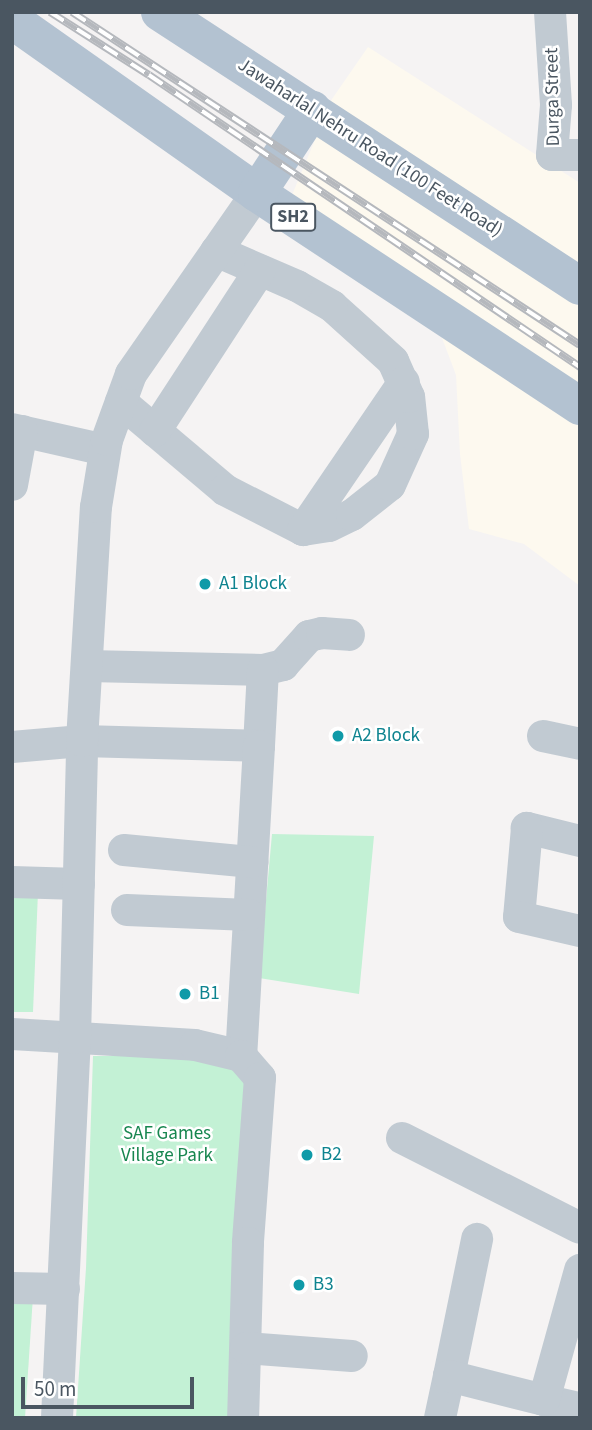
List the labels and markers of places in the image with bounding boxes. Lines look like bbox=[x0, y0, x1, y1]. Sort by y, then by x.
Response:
place label: A1 Block bbox=[219, 573, 287, 595]
marker: A1 Block bbox=[197, 576, 213, 592]
place label: A2 Block bbox=[352, 725, 420, 747]
marker: A2 Block bbox=[330, 728, 346, 744]
place label: B1 bbox=[199, 983, 220, 1005]
marker: B1 bbox=[177, 986, 193, 1002]
place label: B2 bbox=[321, 1144, 342, 1166]
marker: B2 bbox=[299, 1147, 315, 1163]
place label: B3 bbox=[313, 1274, 334, 1296]
marker: B3 bbox=[291, 1277, 307, 1293]

